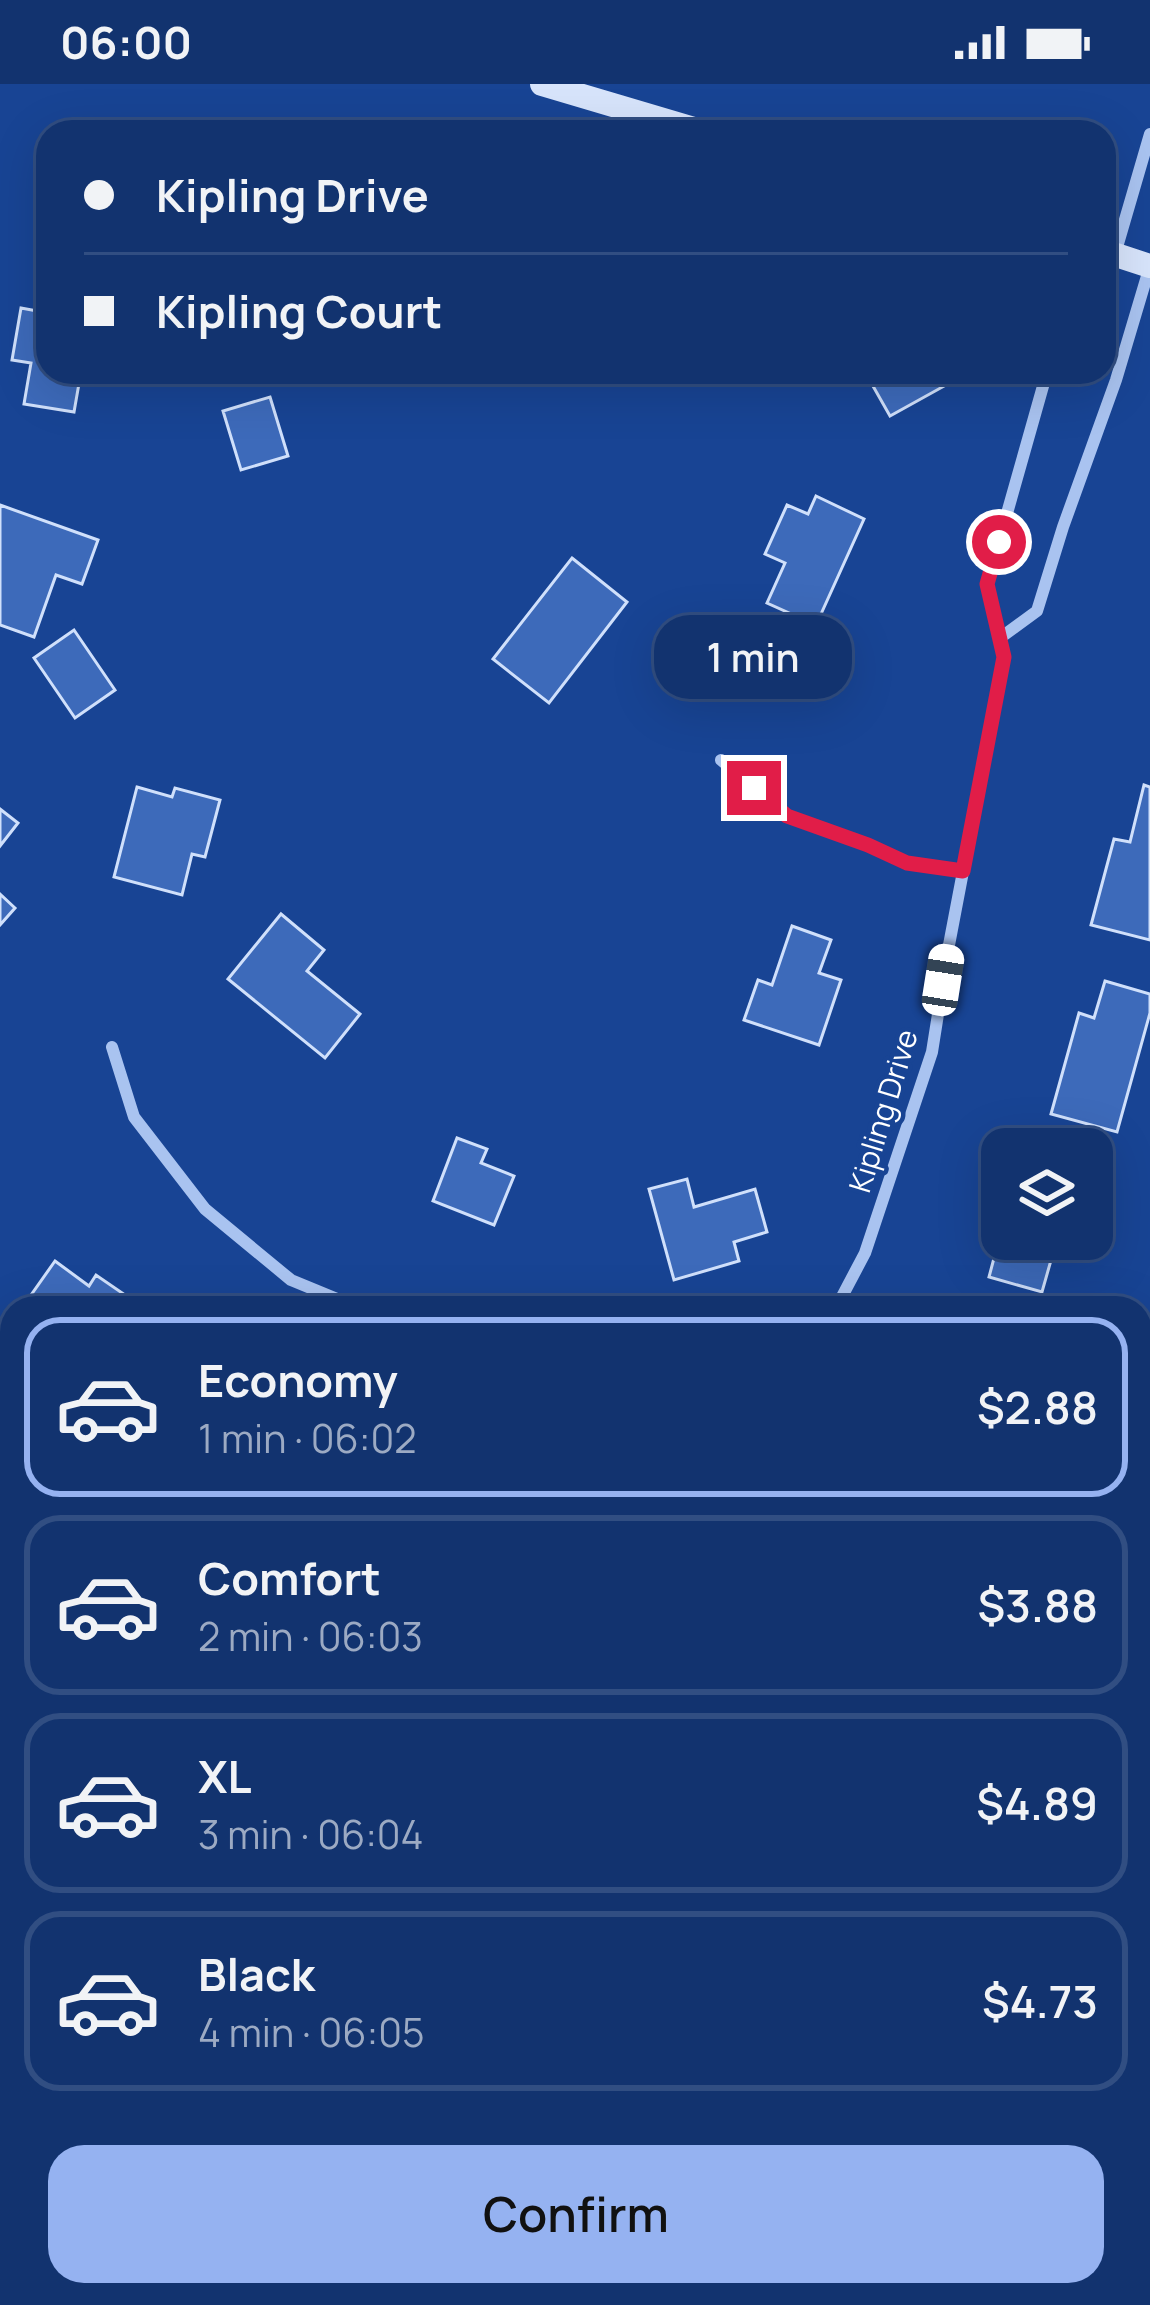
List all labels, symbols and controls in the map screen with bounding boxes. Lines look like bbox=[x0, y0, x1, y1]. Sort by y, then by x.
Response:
text: 06:00 bbox=[60, 11, 192, 73]
text: Kipling Drive bbox=[156, 164, 429, 226]
text: Kipling Court bbox=[156, 280, 442, 342]
route start bbox=[972, 515, 1026, 569]
callout: 1 min bbox=[655, 614, 853, 698]
text: 1 min bbox=[707, 630, 799, 684]
route end bbox=[727, 761, 781, 815]
car bbox=[920, 942, 966, 1018]
street label: Kipling Drive bbox=[838, 1024, 927, 1197]
map controls bbox=[981, 1128, 1113, 1260]
button: layers bbox=[981, 1128, 1113, 1260]
text: Economy bbox=[198, 1349, 398, 1411]
icon: car bbox=[54, 1353, 162, 1461]
text: $2.88 bbox=[977, 1376, 1098, 1438]
text: 1 min · 06:02 bbox=[198, 1411, 416, 1465]
text: Comfort bbox=[198, 1547, 381, 1609]
icon: car bbox=[54, 1551, 162, 1659]
text: $3.88 bbox=[978, 1574, 1098, 1636]
text: 2 min · 06:03 bbox=[198, 1609, 423, 1663]
text: XL bbox=[198, 1745, 252, 1807]
icon: car bbox=[54, 1749, 162, 1857]
text: $4.89 bbox=[976, 1772, 1098, 1834]
text: 3 min · 06:04 bbox=[198, 1807, 424, 1861]
text: Black bbox=[198, 1943, 315, 2005]
icon: car bbox=[54, 1947, 162, 2055]
text: $4.73 bbox=[982, 1970, 1098, 2032]
text: 4 min · 06:05 bbox=[198, 2005, 425, 2059]
button: Confirm bbox=[48, 2145, 1104, 2283]

